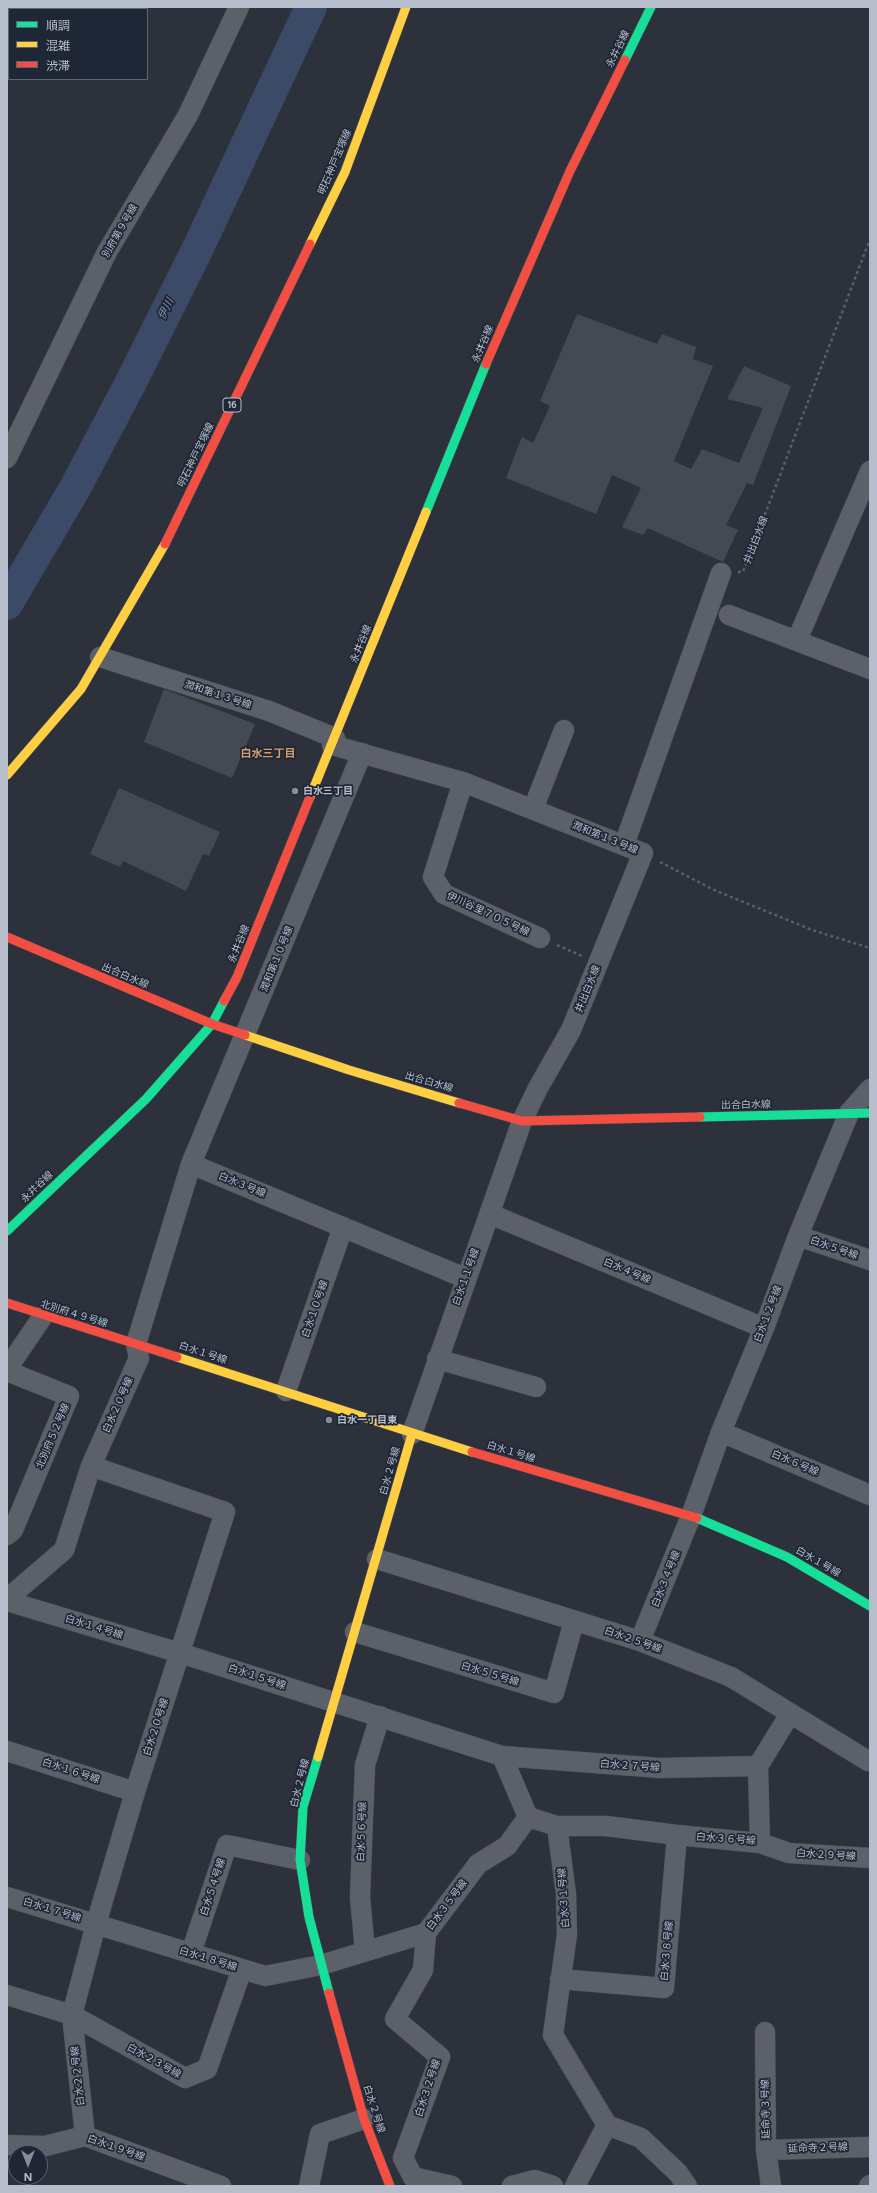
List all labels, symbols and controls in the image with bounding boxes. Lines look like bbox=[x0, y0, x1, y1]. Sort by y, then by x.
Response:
legend bbox=[8, 8, 148, 80]
text: 順調 bbox=[46, 19, 70, 33]
street label: 永井谷線 bbox=[604, 28, 632, 70]
text: 混雑 bbox=[46, 39, 70, 53]
text: 渋滞 bbox=[46, 59, 70, 73]
street label: 明石神戸宝塚線 bbox=[316, 127, 354, 197]
street label: 別府第９号線 bbox=[100, 202, 140, 260]
water label: 伊川 bbox=[155, 296, 177, 322]
street label: 永井谷線 bbox=[470, 323, 496, 365]
road number: 16 bbox=[223, 398, 241, 412]
street label: 明石神戸宝塚線 bbox=[175, 421, 217, 489]
street label: 井出白水線 bbox=[741, 515, 771, 565]
street label: 永井谷線 bbox=[348, 623, 374, 665]
street label: 潤和第１３号線 bbox=[183, 678, 253, 712]
district label: 白水三丁目 bbox=[241, 747, 295, 761]
place label: 白水三丁目 bbox=[303, 785, 353, 797]
marker: 白水三丁目 bbox=[290, 786, 300, 796]
street label: 潤和第１３号線 bbox=[570, 819, 640, 857]
street label: 伊川谷里７０５号線 bbox=[445, 890, 531, 938]
street label: 永井谷線 bbox=[226, 923, 252, 965]
street label: 潤和第１０号線 bbox=[258, 924, 296, 994]
street label: 出合白水線 bbox=[100, 961, 150, 991]
street label: 井出白水線 bbox=[573, 964, 603, 1014]
street label: 出合白水線 bbox=[403, 1069, 455, 1095]
street label: 出合白水線 bbox=[721, 1099, 771, 1111]
street label: 永井谷線 bbox=[18, 1169, 56, 1205]
street label: 白水３号線 bbox=[217, 1170, 267, 1200]
street label: 白水５号線 bbox=[808, 1234, 860, 1262]
street label: 白水１１号線 bbox=[450, 1247, 482, 1307]
street label: 白水４号線 bbox=[602, 1256, 652, 1286]
street label: 白水１０号線 bbox=[300, 1279, 330, 1339]
street label: 白水１２号線 bbox=[752, 1284, 784, 1344]
street label: 北別府４９号線 bbox=[39, 1298, 109, 1330]
street label: 白水１号線 bbox=[177, 1340, 229, 1366]
street label: 白水２０号線 bbox=[100, 1375, 136, 1435]
street label: 北別府５２号線 bbox=[34, 1401, 72, 1471]
place label: 白水一丁目東 bbox=[337, 1414, 397, 1426]
marker: 白水一丁目東 bbox=[324, 1415, 334, 1425]
street label: 白水１号線 bbox=[485, 1439, 537, 1465]
street label: 白水２号線 bbox=[377, 1445, 403, 1497]
street label: 白水６号線 bbox=[770, 1448, 820, 1478]
street label: 白水１号線 bbox=[793, 1544, 843, 1580]
street label: 白水３４号線 bbox=[649, 1549, 683, 1609]
street label: 白水１４号線 bbox=[64, 1612, 124, 1642]
street label: 白水２５号線 bbox=[603, 1625, 663, 1655]
street label: 白水５５号線 bbox=[460, 1659, 520, 1689]
street label: 白水１５号線 bbox=[227, 1662, 287, 1692]
street label: 白水２０号線 bbox=[141, 1697, 171, 1757]
street label: 白水１６号線 bbox=[41, 1756, 101, 1786]
street label: 白水２号線 bbox=[288, 1757, 312, 1809]
street label: 白水２７号線 bbox=[600, 1758, 660, 1774]
street label: 白水５６号線 bbox=[355, 1802, 369, 1862]
street label: 白水３６号線 bbox=[696, 1831, 756, 1847]
street label: 白水２９号線 bbox=[796, 1847, 856, 1863]
street label: 白水５４号線 bbox=[198, 1857, 228, 1917]
street label: 白水３１号線 bbox=[556, 1868, 572, 1928]
street label: 白水３５号線 bbox=[424, 1877, 470, 1933]
street label: 白水１７号線 bbox=[22, 1895, 82, 1925]
street label: 白水３８号線 bbox=[658, 1921, 676, 1981]
street label: 白水１８号線 bbox=[178, 1944, 238, 1974]
street label: 白水２３号線 bbox=[125, 2041, 183, 2081]
street label: 白水２２号線 bbox=[69, 2046, 87, 2106]
street label: 白水３２号線 bbox=[413, 2058, 443, 2118]
street label: 延命寺３号線 bbox=[759, 2079, 773, 2139]
street label: 白水２号線 bbox=[361, 2083, 387, 2135]
street label: 白水１９号線 bbox=[86, 2133, 146, 2163]
street label: 延命寺２号線 bbox=[788, 2141, 848, 2155]
north arrow bbox=[8, 2145, 48, 2185]
text: N bbox=[24, 2170, 32, 2183]

